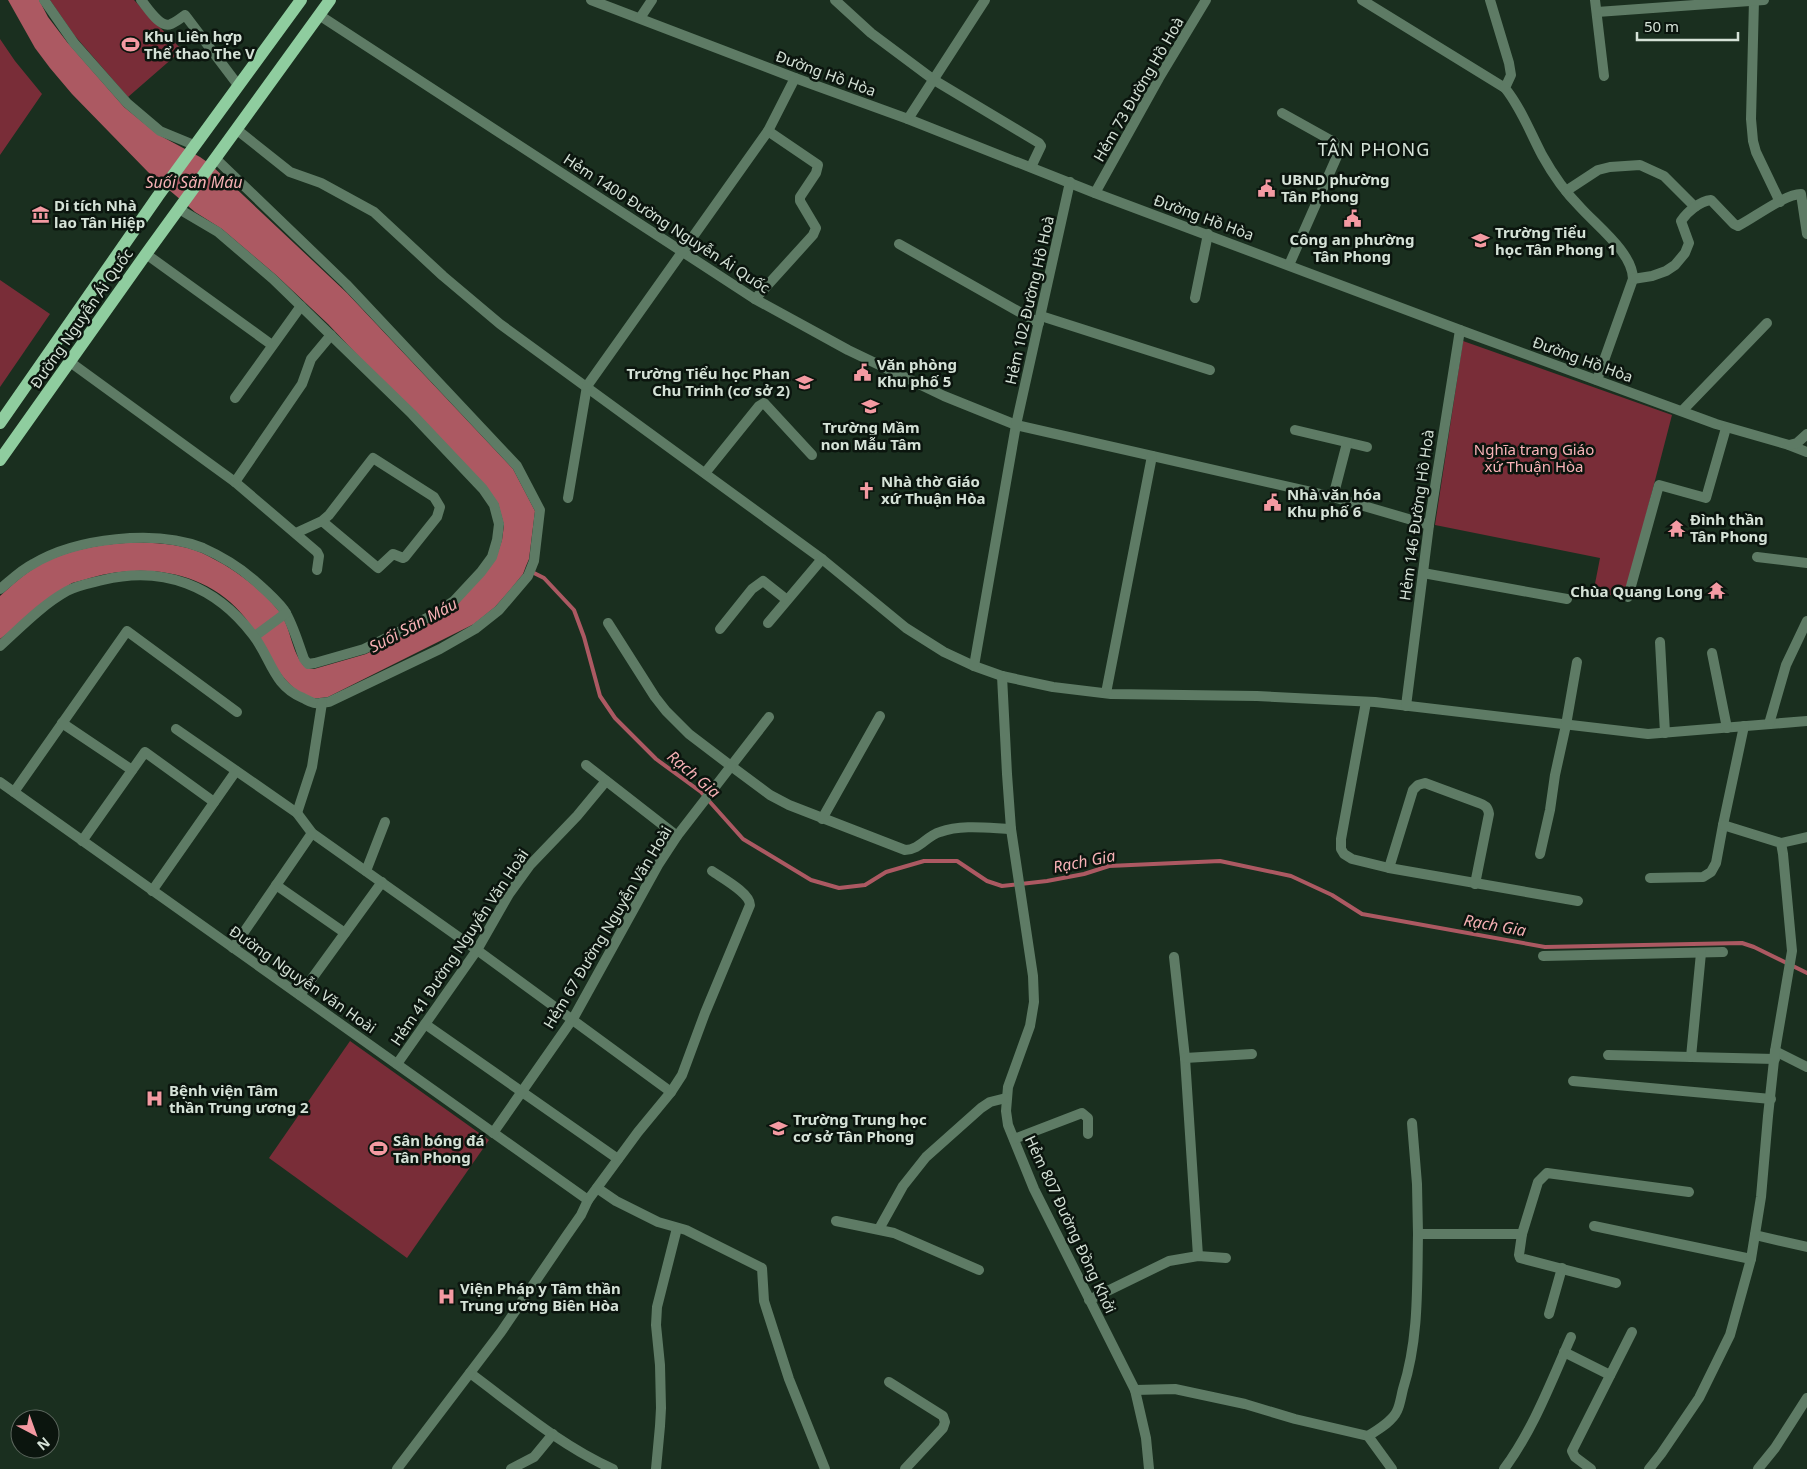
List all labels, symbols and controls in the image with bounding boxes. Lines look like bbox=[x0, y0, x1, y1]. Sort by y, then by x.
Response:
scale bar bbox=[1637, 10, 1738, 42]
street label: Hẻm 73 Đường Hồ Hoà bbox=[1088, 13, 1188, 165]
text: 50 m bbox=[1644, 16, 1679, 36]
place label: Khu Liên hợp Thể thao The V bbox=[144, 26, 255, 63]
sports icon: Khu Liên hợp Thể thao The V bbox=[120, 35, 140, 55]
street label: Đường Hồ Hòa bbox=[773, 46, 879, 100]
district label: TÂN PHONG bbox=[1318, 137, 1430, 161]
street label: Hẻm 1400 Đường Nguyễn Ái Quốc bbox=[560, 149, 774, 297]
place label: UBND phường Tân Phong bbox=[1281, 169, 1389, 206]
water label: Suối Săn Máu bbox=[145, 171, 243, 193]
public building icon: UBND phường Tân Phong bbox=[1257, 178, 1277, 198]
street label: Đường Hồ Hòa bbox=[1151, 190, 1257, 244]
place label: Di tích Nhà lao Tân Hiệp bbox=[54, 195, 145, 232]
museum icon: Di tích Nhà lao Tân Hiệp bbox=[30, 204, 50, 224]
public building icon: Công an phường Tân Phong bbox=[1342, 208, 1362, 228]
street label: Hẻm 102 Đường Hồ Hoà bbox=[1000, 214, 1058, 386]
place label: Trường Tiểu học Tân Phong 1 bbox=[1495, 222, 1616, 259]
place label: Công an phường Tân Phong bbox=[1290, 229, 1414, 266]
school or university icon: Trường Tiểu học Tân Phong 1 bbox=[1471, 231, 1491, 251]
street label: Đường Nguyễn Ái Quốc bbox=[25, 244, 137, 392]
street label: Đường Hồ Hòa bbox=[1530, 332, 1636, 386]
place label: Văn phòng Khu phố 5 bbox=[877, 354, 957, 391]
place label: Trường Tiểu học Phan Chu Trinh (cơ sở 2) bbox=[626, 363, 790, 400]
public building icon: Văn phòng Khu phố 5 bbox=[853, 363, 873, 383]
school or university icon: Trường Tiểu học Phan Chu Trinh (cơ sở 2) bbox=[794, 372, 814, 392]
school or university icon: Trường Mầm non Mẫu Tâm bbox=[861, 396, 881, 416]
place label: Trường Mầm non Mẫu Tâm bbox=[821, 417, 921, 454]
street label: Hẻm 146 Đường Hồ Hoà bbox=[1394, 428, 1438, 602]
park label: Nghĩa trang Giáo xứ Thuận Hòa bbox=[1474, 439, 1594, 476]
place label: Nhà thờ Giáo xứ Thuận Hòa bbox=[881, 471, 986, 508]
church icon: Nhà thờ Giáo xứ Thuận Hòa bbox=[857, 480, 877, 500]
place label: Nhà văn hóa Khu phố 6 bbox=[1287, 484, 1381, 521]
public building icon: Nhà văn hóa Khu phố 6 bbox=[1263, 493, 1283, 513]
place label: Đình thần Tân Phong bbox=[1690, 509, 1768, 546]
temple icon: Đình thần Tân Phong bbox=[1666, 518, 1686, 538]
place label: Chùa Quang Long bbox=[1570, 581, 1703, 601]
temple icon: Chùa Quang Long bbox=[1707, 581, 1727, 601]
water label: Suối Săn Máu bbox=[365, 593, 461, 657]
water label: Rạch Gia bbox=[663, 745, 725, 803]
street label: Hẻm 67 Đường Nguyễn Văn Hoài bbox=[538, 822, 676, 1032]
water label: Rạch Gia bbox=[1051, 844, 1117, 878]
street label: Hẻm 41 Đường Nguyễn Văn Hoài bbox=[386, 845, 532, 1049]
water label: Rạch Gia bbox=[1462, 909, 1528, 941]
street label: Đường Nguyễn Văn Hoài bbox=[226, 921, 380, 1037]
place label: Bệnh viện Tâm thần Trung ương 2 bbox=[169, 1080, 309, 1117]
hospital icon: Bệnh viện Tâm thần Trung ương 2 bbox=[145, 1089, 165, 1109]
place label: Trường Trung học cơ sở Tân Phong bbox=[793, 1109, 927, 1146]
school or university icon: Trường Trung học cơ sở Tân Phong bbox=[769, 1118, 789, 1138]
place label: Sân bóng đá Tân Phong bbox=[393, 1130, 485, 1167]
street label: Hẻm 807 Đường Đồng Khởi bbox=[1021, 1132, 1121, 1316]
sports icon: Sân bóng đá Tân Phong bbox=[369, 1139, 389, 1159]
place label: Viện Pháp y Tâm thần Trung ương Biên Hòa bbox=[460, 1278, 621, 1315]
hospital icon: Viện Pháp y Tâm thần Trung ương Biên Hòa bbox=[436, 1287, 456, 1307]
north arrow bbox=[10, 1409, 60, 1459]
text: N bbox=[33, 1433, 54, 1455]

